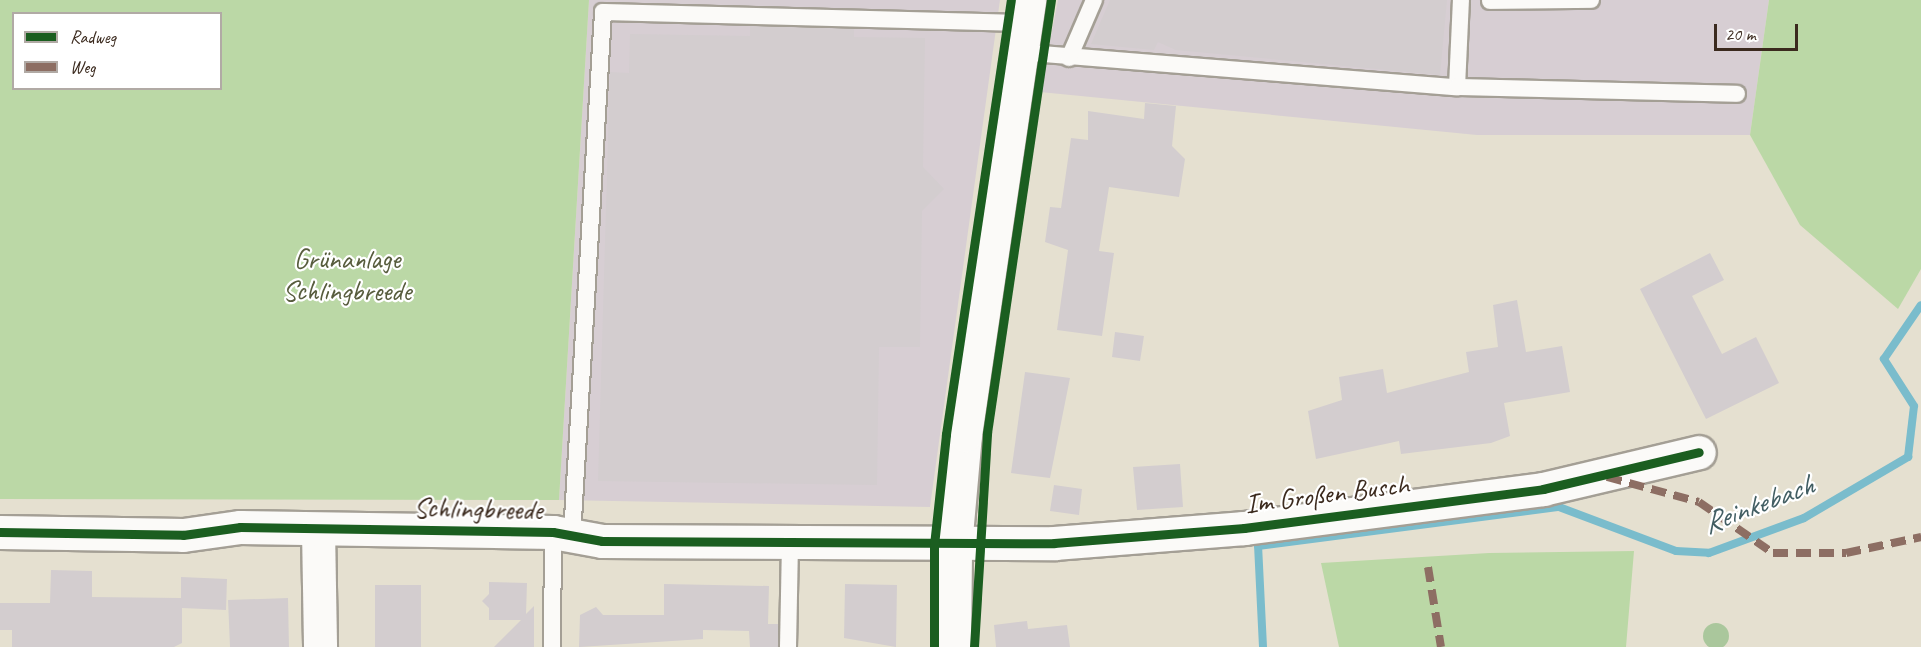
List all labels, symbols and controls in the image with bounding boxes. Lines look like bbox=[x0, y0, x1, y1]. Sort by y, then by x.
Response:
legend bbox=[12, 12, 222, 90]
scale bar bbox=[1717, 12, 1801, 50]
text: 20 m bbox=[1725, 23, 1756, 45]
text: Radweg bbox=[70, 26, 116, 48]
text: Weg bbox=[70, 56, 95, 78]
park label: Grünanlage Schlingbreede bbox=[283, 242, 411, 308]
water label: Reinkebach bbox=[1697, 466, 1819, 542]
street label: Im Großen Busch bbox=[1244, 467, 1410, 521]
street label: Schlingbreede bbox=[413, 491, 543, 527]

